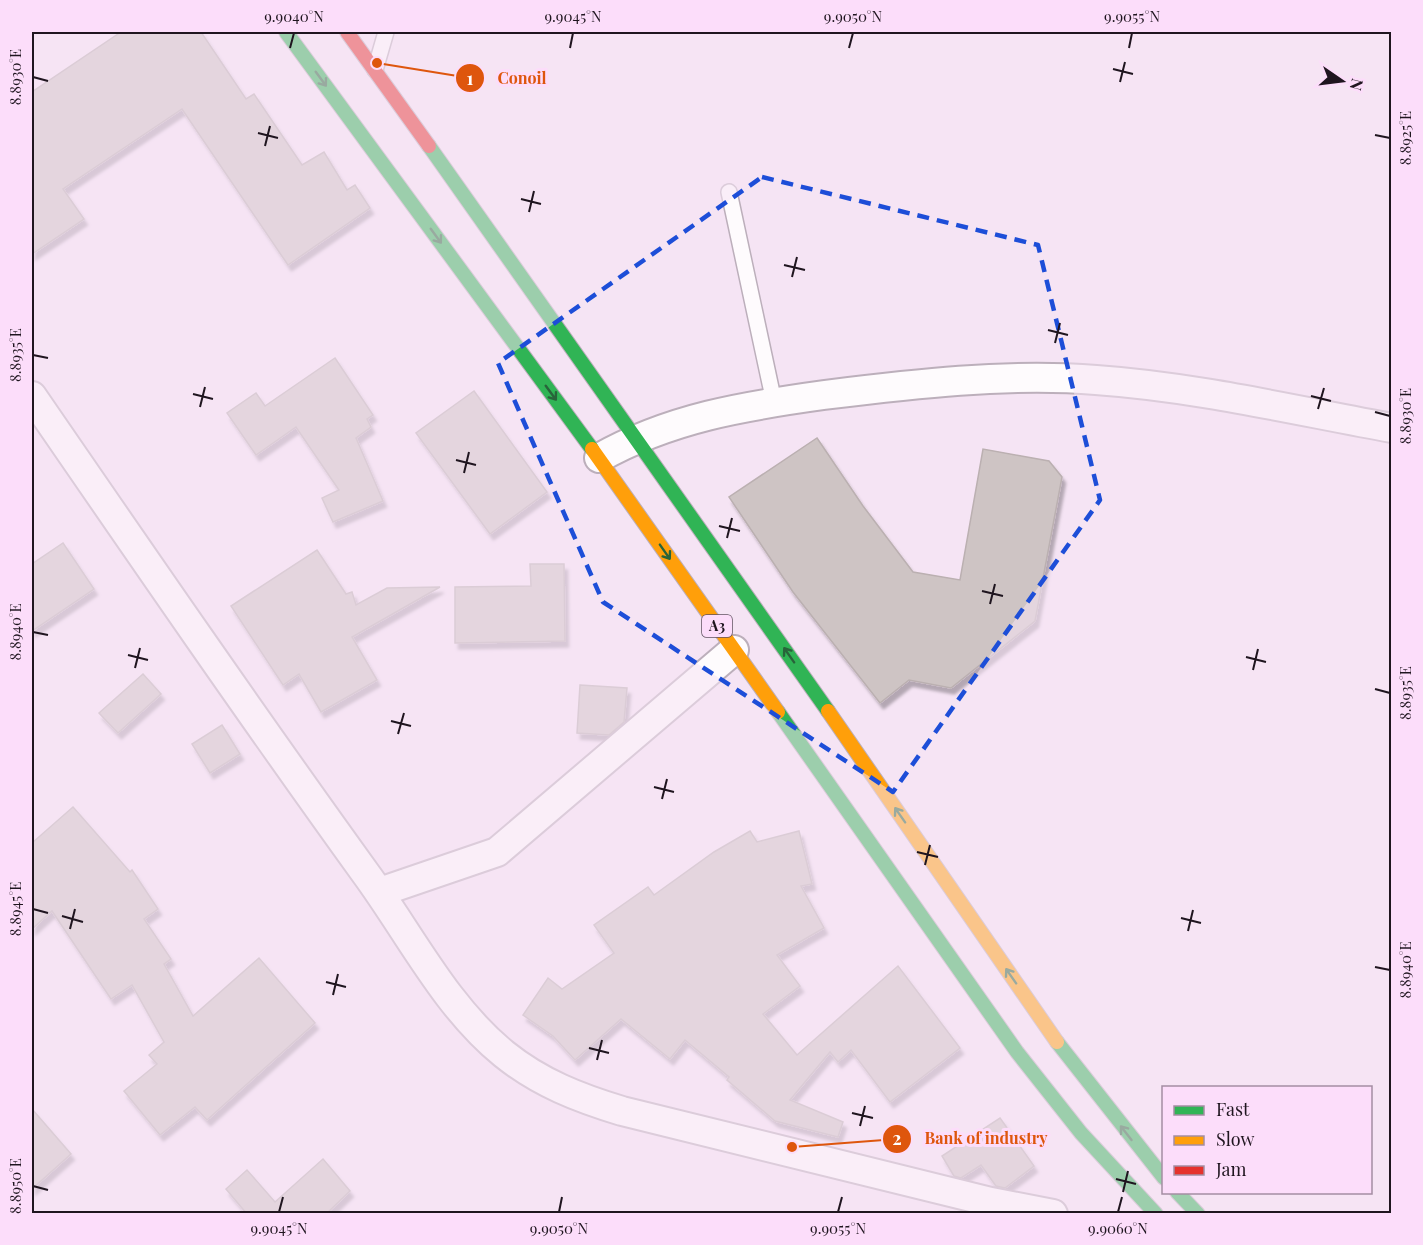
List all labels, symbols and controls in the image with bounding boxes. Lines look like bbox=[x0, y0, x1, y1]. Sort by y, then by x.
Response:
text: 9.9040°N bbox=[264, 6, 324, 26]
text: 9.9045°N bbox=[544, 6, 602, 26]
text: 9.9050°N bbox=[824, 6, 883, 26]
text: 9.9055°N bbox=[1104, 6, 1160, 26]
text: 8.8930°E bbox=[5, 49, 25, 105]
north arrow bbox=[1312, 51, 1372, 111]
callout: Conoil bbox=[455, 61, 558, 95]
text: 1 bbox=[467, 66, 474, 90]
text: Conoil bbox=[497, 67, 547, 88]
one-way arrow bbox=[315, 70, 327, 86]
text: N bbox=[1345, 77, 1369, 93]
text: 8.8925°E bbox=[1395, 111, 1415, 165]
one-way arrow bbox=[430, 228, 442, 244]
text: 8.8935°E bbox=[5, 328, 25, 382]
one-way arrow bbox=[545, 385, 558, 401]
text: 8.8930°E bbox=[1395, 388, 1415, 444]
one-way arrow bbox=[659, 543, 671, 560]
text: 8.8940°E bbox=[5, 603, 25, 661]
road number: A3 bbox=[702, 615, 732, 637]
one-way arrow bbox=[783, 647, 795, 664]
text: 8.8935°E bbox=[1395, 666, 1415, 720]
one-way arrow bbox=[894, 808, 906, 824]
text: 8.8945°E bbox=[5, 882, 25, 936]
text: 8.8940°E bbox=[1395, 941, 1415, 999]
one-way arrow bbox=[1004, 967, 1017, 984]
legend bbox=[1162, 1086, 1372, 1194]
text: Fast bbox=[1216, 1097, 1250, 1121]
callout: Bank of industry bbox=[882, 1122, 1059, 1156]
one-way arrow bbox=[1119, 1125, 1132, 1141]
text: 2 bbox=[892, 1126, 902, 1150]
text: Bank of industry bbox=[924, 1127, 1048, 1148]
text: Slow bbox=[1216, 1127, 1254, 1151]
text: Jam bbox=[1215, 1157, 1246, 1181]
text: 8.8950°E bbox=[5, 1158, 25, 1214]
text: 9.9045°N bbox=[250, 1218, 308, 1238]
text: 9.9050°N bbox=[530, 1218, 589, 1238]
text: 9.9055°N bbox=[810, 1218, 866, 1238]
text: 9.9060°N bbox=[1088, 1218, 1148, 1238]

